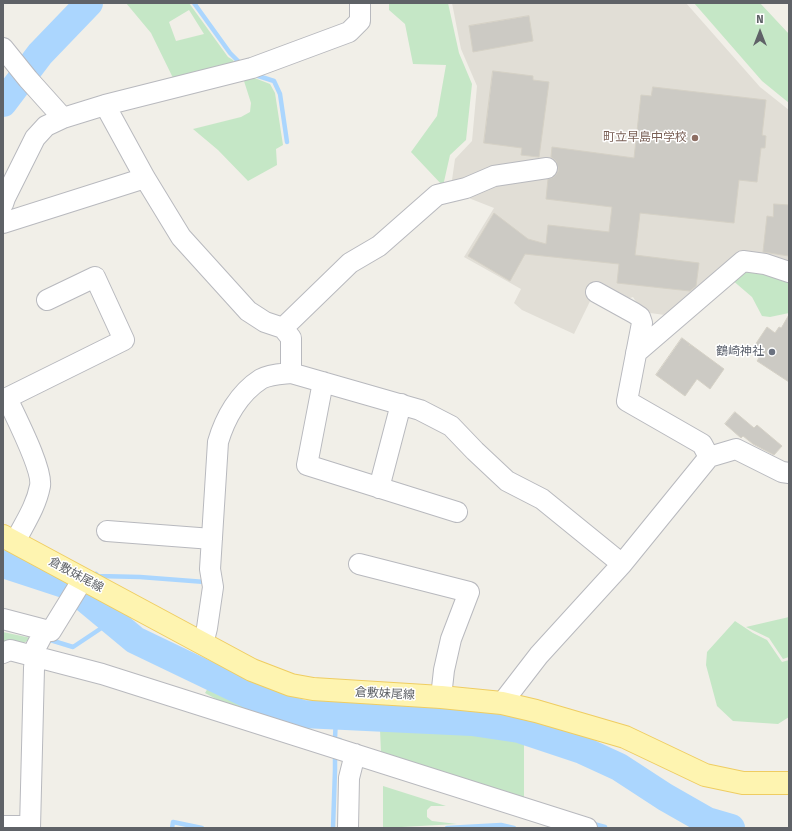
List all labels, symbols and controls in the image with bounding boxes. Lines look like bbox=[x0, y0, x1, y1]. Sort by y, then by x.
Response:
north arrow bbox=[740, 12, 780, 52]
text: N bbox=[756, 13, 764, 26]
place label: 町立早島中学校 bbox=[603, 131, 687, 145]
marker: 町立早島中学校 bbox=[690, 133, 700, 143]
place label: 鶴崎神社 bbox=[716, 345, 764, 359]
marker: 鶴崎神社 bbox=[767, 347, 777, 357]
street label: 倉敷妹尾線 bbox=[46, 555, 106, 595]
street label: 倉敷妹尾線 bbox=[355, 685, 415, 703]

